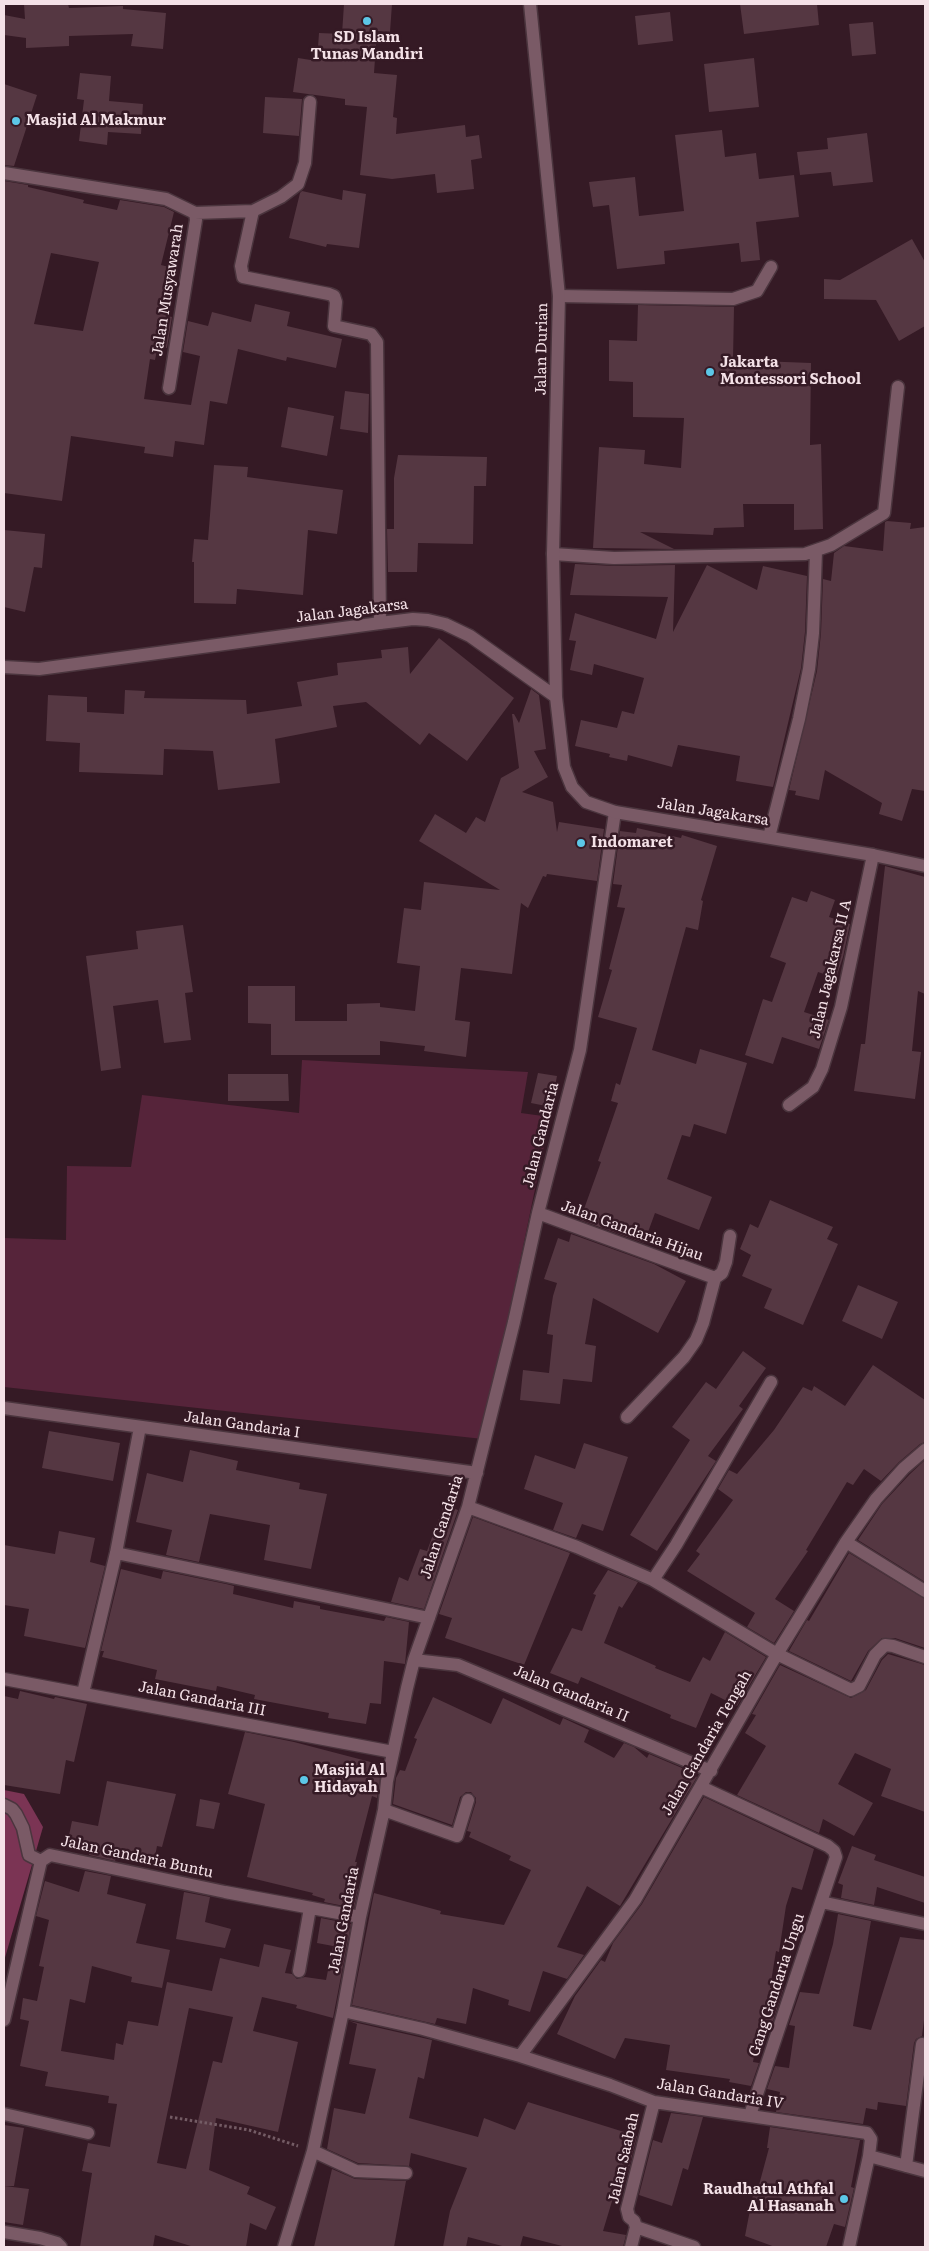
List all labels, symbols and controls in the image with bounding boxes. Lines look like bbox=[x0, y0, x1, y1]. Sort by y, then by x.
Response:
marker: SD Islam Tunas Mandiri bbox=[361, 15, 373, 27]
place label: SD Islam Tunas Mandiri bbox=[310, 29, 424, 64]
place label: Masjid Al Makmur bbox=[26, 112, 166, 130]
marker: Masjid Al Makmur bbox=[10, 115, 22, 127]
street label: Jalan Musyawarah bbox=[149, 222, 187, 358]
street label: Jalan Durian bbox=[532, 303, 552, 395]
place label: Jakarta Montessori School bbox=[720, 354, 861, 389]
marker: Jakarta Montessori School bbox=[704, 366, 716, 378]
street label: Jalan Jagakarsa bbox=[295, 595, 409, 627]
street label: Jalan Jagakarsa bbox=[656, 794, 770, 830]
place label: Indomaret bbox=[591, 834, 673, 852]
marker: Indomaret bbox=[575, 837, 587, 849]
street label: Jalan Jagakarsa II A bbox=[806, 898, 856, 1040]
street label: Jalan Gandaria bbox=[519, 1080, 563, 1190]
street label: Jalan Gandaria Hijau bbox=[558, 1197, 706, 1265]
street label: Jalan Gandaria I bbox=[183, 1408, 301, 1442]
street label: Jalan Gandaria bbox=[417, 1473, 467, 1581]
street label: Jalan Gandaria II bbox=[511, 1662, 631, 1726]
street label: Jalan Gandaria Tengah bbox=[658, 1667, 756, 1819]
street label: Jalan Gandaria III bbox=[137, 1678, 267, 1720]
place label: Masjid Al Hidayah bbox=[314, 1762, 385, 1797]
marker: Masjid Al Hidayah bbox=[298, 1774, 310, 1786]
street label: Jalan Gandaria Buntu bbox=[59, 1832, 215, 1882]
street label: Jalan Gandaria bbox=[325, 1865, 363, 1975]
street label: Gang Gandaria Ungu bbox=[745, 1911, 809, 2059]
street label: Jalan Gandaria IV bbox=[655, 2075, 785, 2113]
street label: Jalan Saabah bbox=[605, 2110, 643, 2206]
place label: Raudhatul Athfal Al Hasanah bbox=[703, 2181, 834, 2216]
marker: Raudhatul Athfal Al Hasanah bbox=[838, 2193, 850, 2205]

